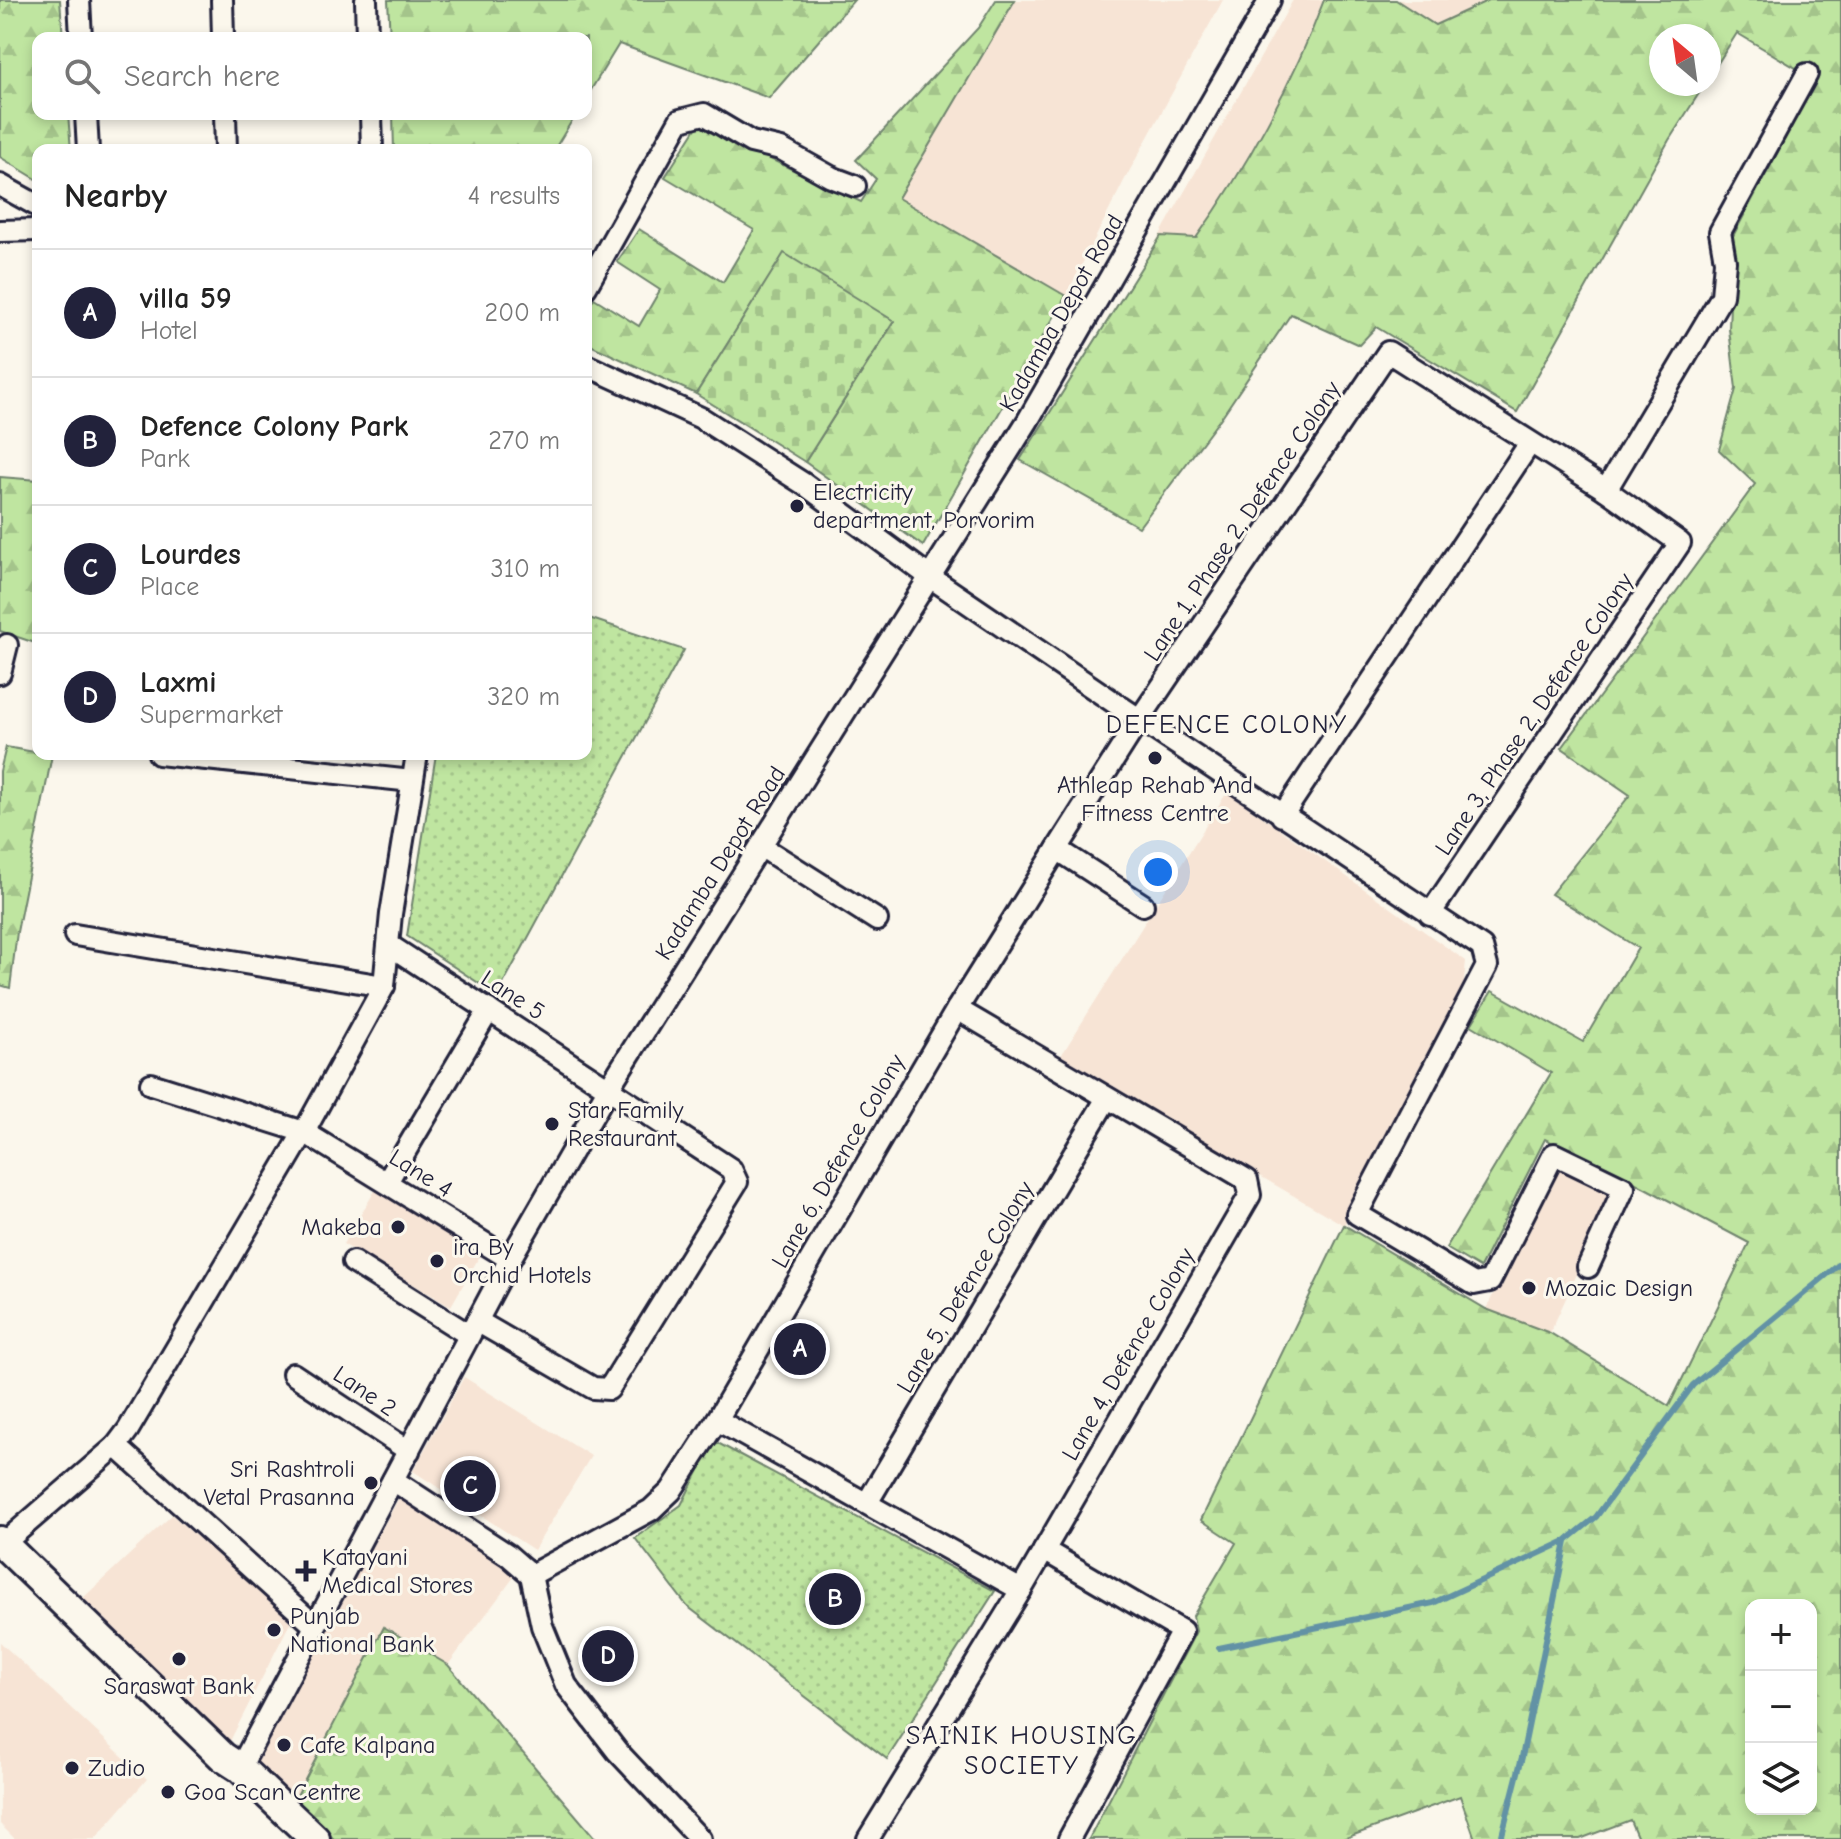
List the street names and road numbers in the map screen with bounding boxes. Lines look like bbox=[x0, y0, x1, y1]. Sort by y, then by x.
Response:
street label: Kadamba Depot Road bbox=[993, 209, 1129, 417]
street label: Lane 1, Phase 2, Defence Colony bbox=[1138, 376, 1346, 666]
street label: Lane 3, Phase 2, Defence Colony bbox=[1429, 567, 1639, 860]
street label: Kadamba Depot Road bbox=[649, 761, 791, 965]
street label: Lane 5 bbox=[476, 964, 550, 1026]
street label: Lane 6, Defence Colony bbox=[765, 1049, 911, 1273]
street label: Lane 4 bbox=[384, 1143, 458, 1203]
street label: Lane 5, Defence Colony bbox=[891, 1176, 1039, 1398]
street label: Lane 4, Defence Colony bbox=[1056, 1243, 1200, 1465]
street label: Lane 2 bbox=[328, 1360, 402, 1422]

